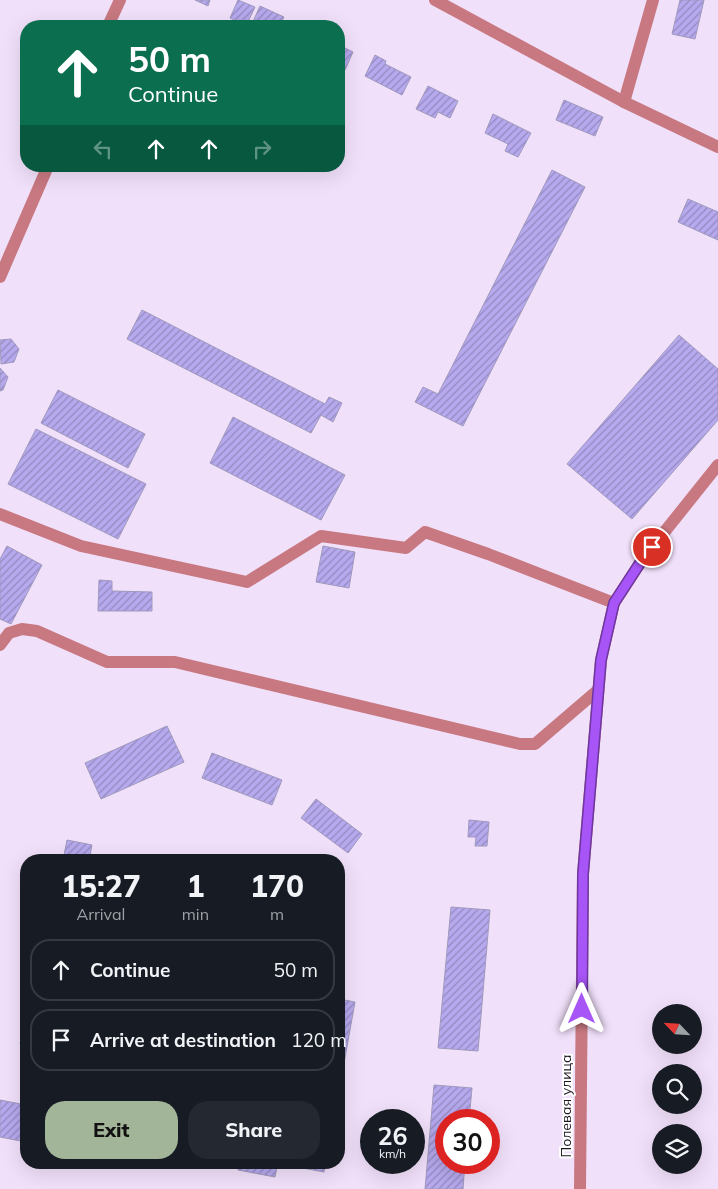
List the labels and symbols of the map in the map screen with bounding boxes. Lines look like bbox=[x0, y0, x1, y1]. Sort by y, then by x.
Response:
pin bbox=[631, 526, 673, 568]
position arrow bbox=[555, 982, 607, 1034]
north arrow bbox=[652, 1004, 702, 1054]
street label: Полевая улица bbox=[557, 1054, 575, 1158]
speed limit sign: 30 bbox=[435, 1109, 500, 1174]

